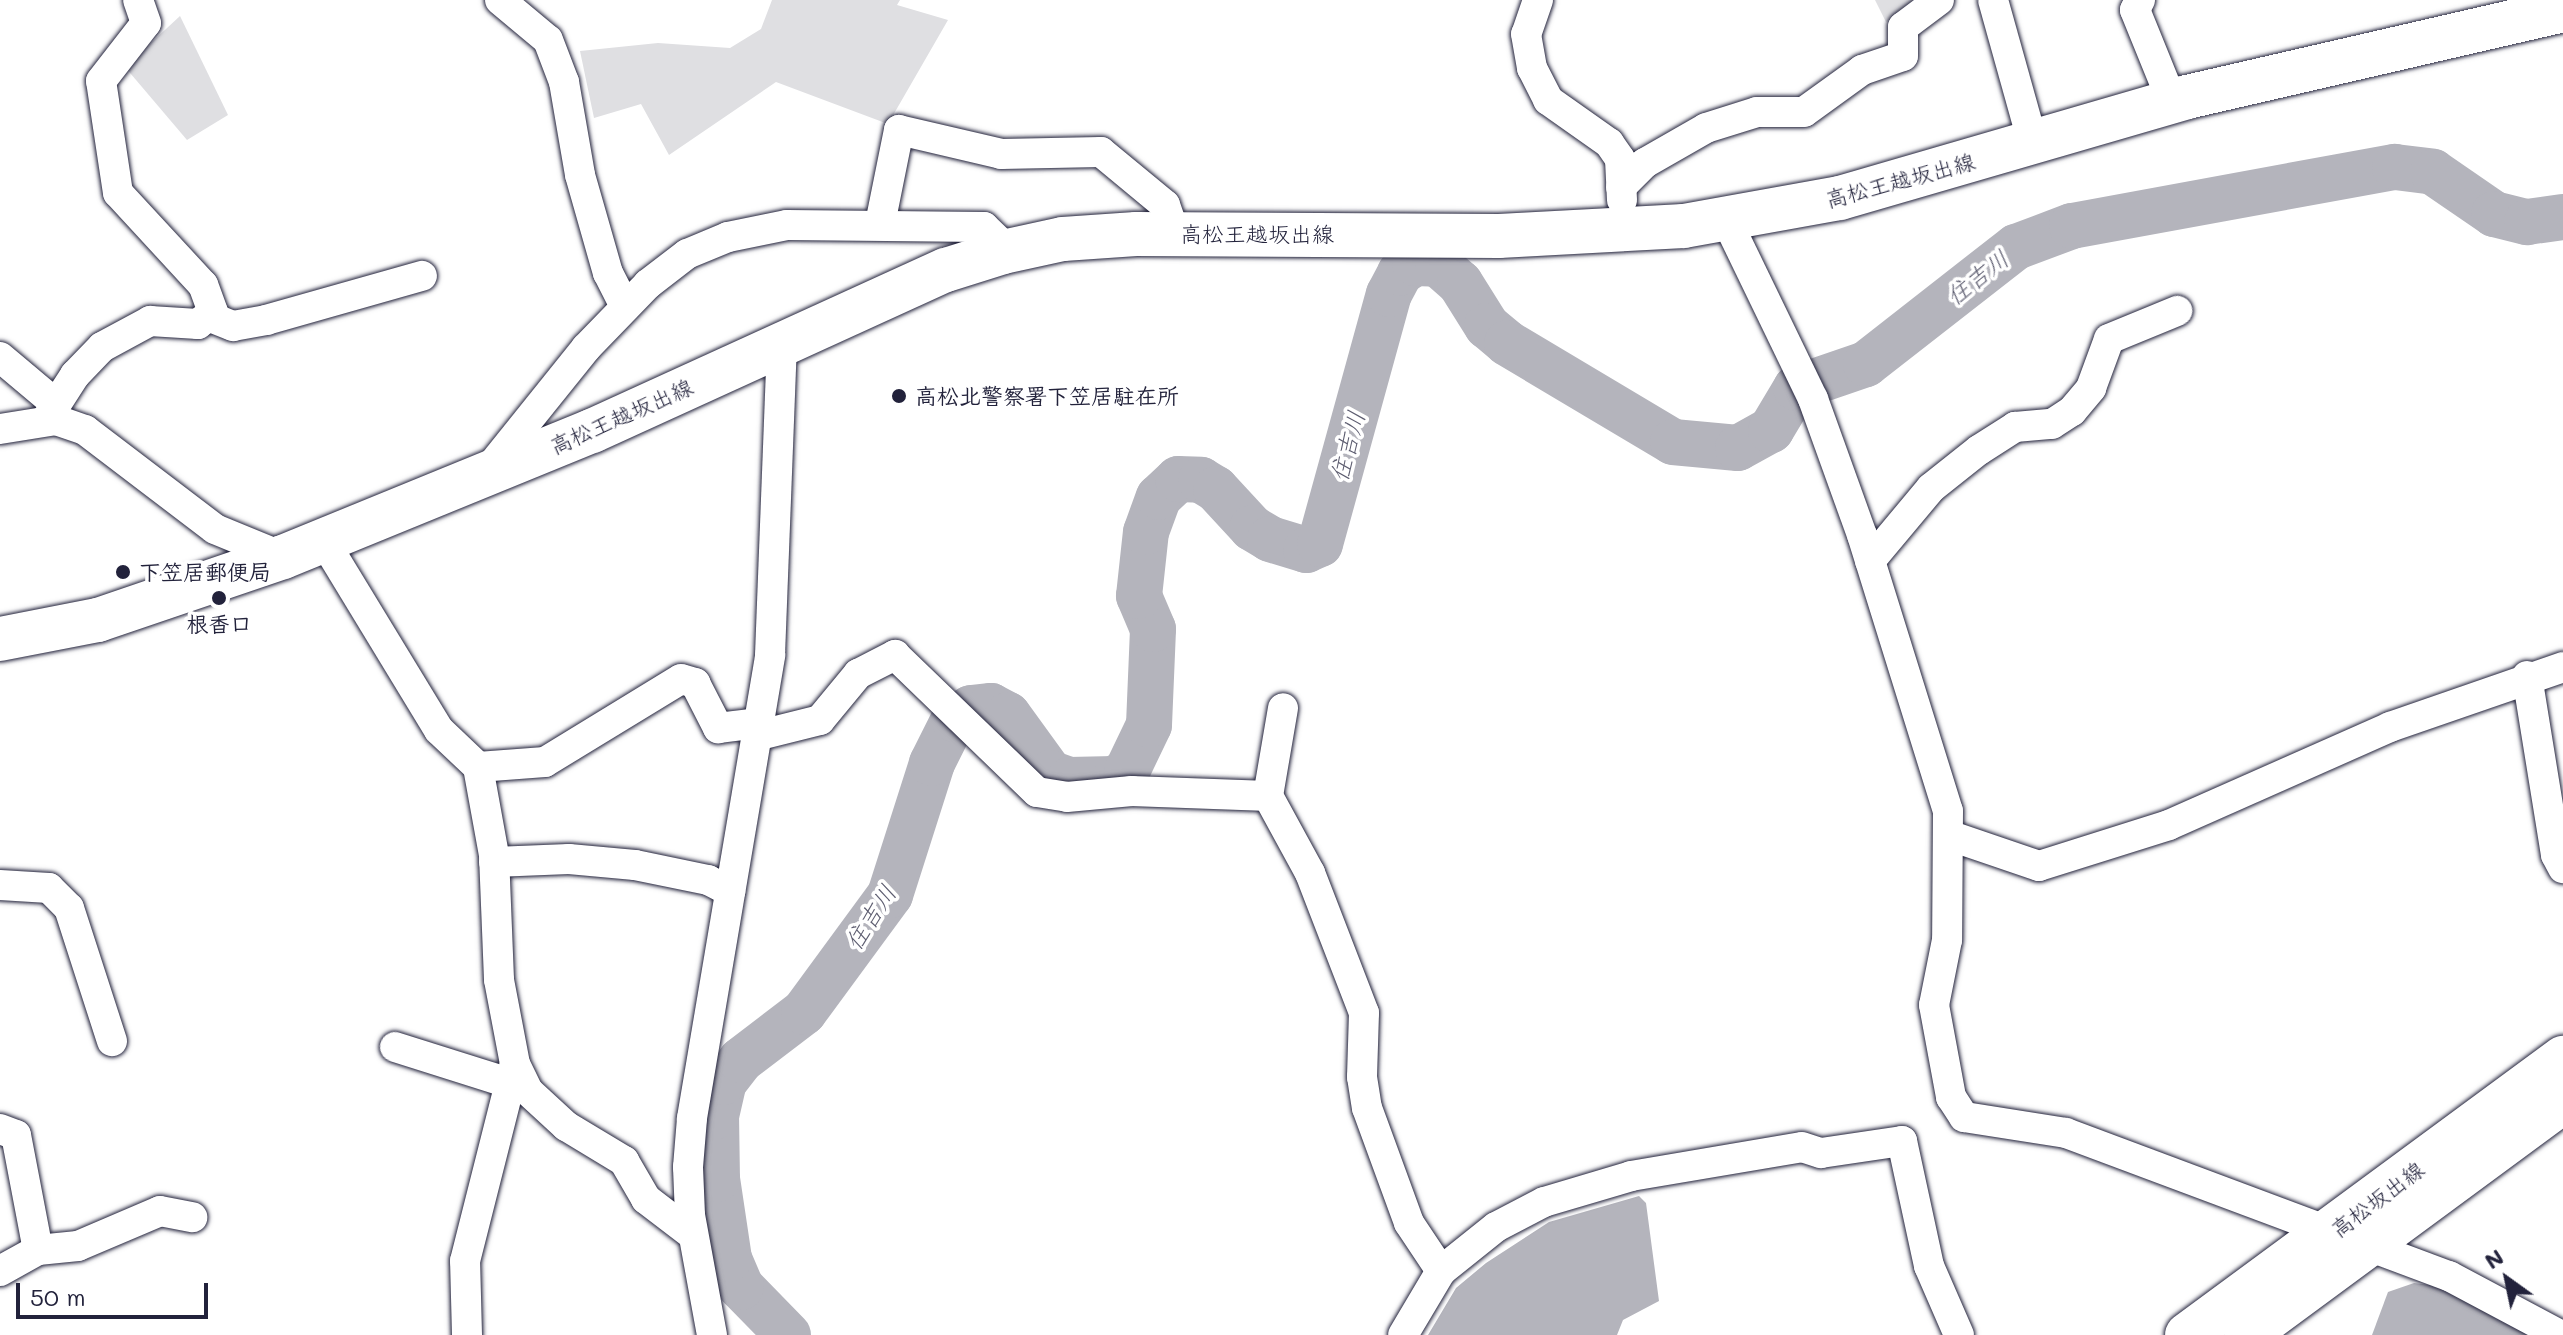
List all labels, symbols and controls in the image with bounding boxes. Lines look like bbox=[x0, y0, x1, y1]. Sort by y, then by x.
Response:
street label: 高松王越坂出線 bbox=[1822, 147, 1978, 213]
street label: 高松王越坂出線 bbox=[1180, 221, 1334, 247]
water label: 住吉川 bbox=[1940, 243, 2014, 311]
street label: 高松王越坂出線 bbox=[545, 373, 697, 459]
place label: 高松北警察署下笠居駐在所 bbox=[915, 383, 1179, 409]
marker: 高松北警察署下笠居駐在所 bbox=[890, 387, 908, 405]
water label: 住吉川 bbox=[1324, 407, 1370, 485]
place label: 下笠居郵便局 bbox=[139, 559, 271, 585]
marker: 下笠居郵便局 bbox=[114, 563, 132, 581]
marker: 根香口 bbox=[210, 589, 228, 607]
place label: 根香口 bbox=[186, 611, 252, 637]
water label: 住吉川 bbox=[838, 879, 902, 955]
street label: 高松坂出線 bbox=[2325, 1155, 2429, 1243]
north arrow bbox=[2467, 1239, 2547, 1319]
text: N bbox=[2479, 1242, 2509, 1275]
scale bar bbox=[20, 1267, 212, 1317]
text: 50 m bbox=[30, 1281, 86, 1312]

